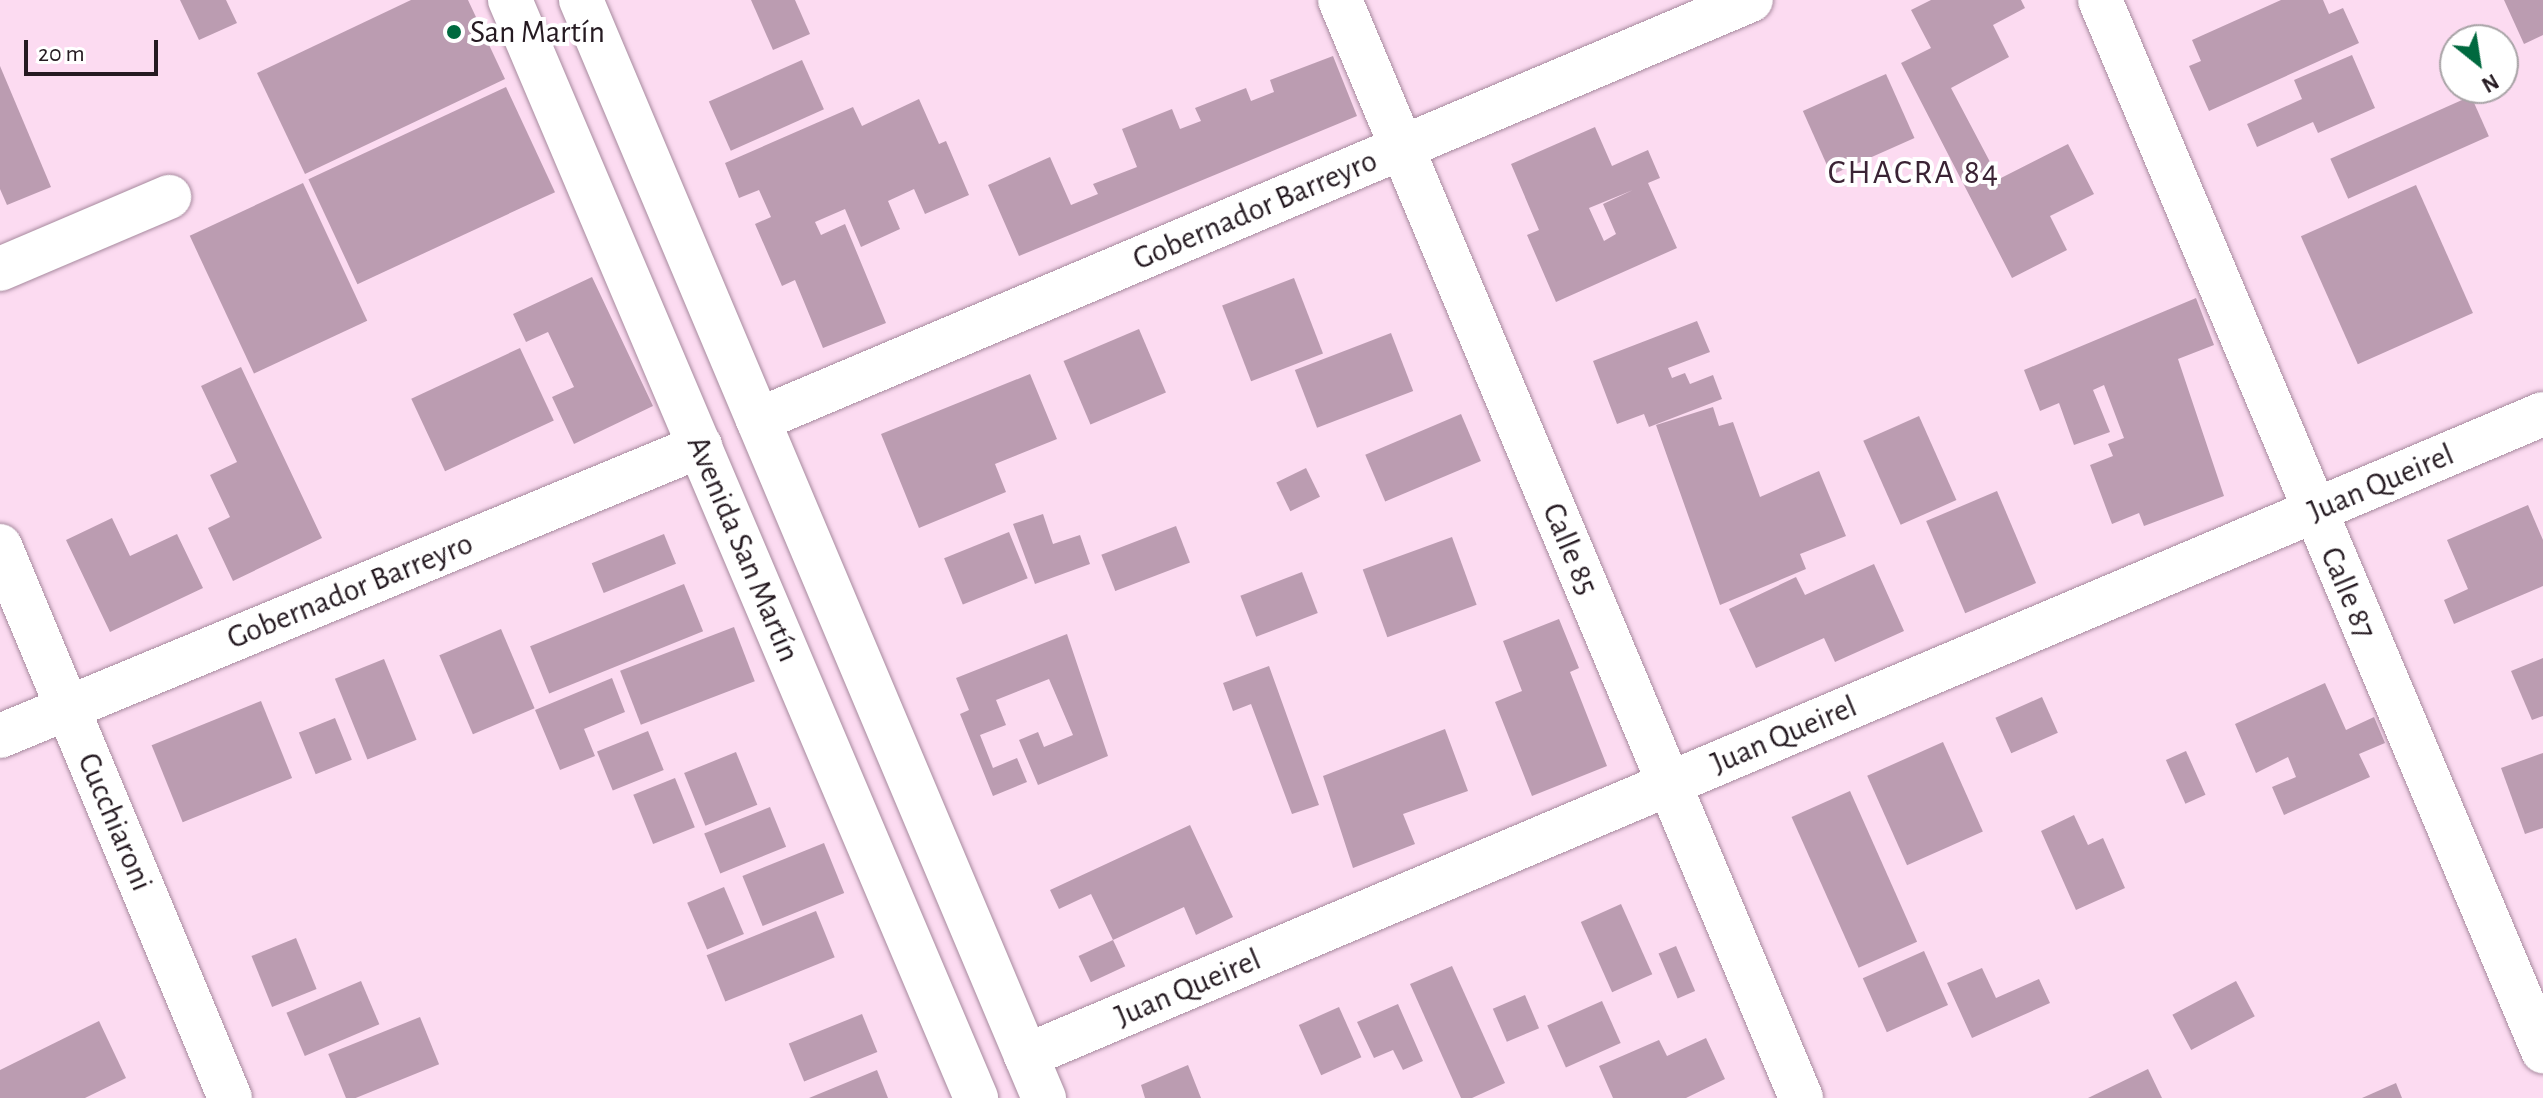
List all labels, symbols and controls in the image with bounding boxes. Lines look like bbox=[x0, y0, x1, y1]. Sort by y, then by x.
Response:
place label: San Martín bbox=[470, 13, 605, 51]
marker: San Martín bbox=[445, 23, 463, 41]
scale bar bbox=[28, 24, 162, 74]
north arrow bbox=[2439, 24, 2519, 104]
text: 20 m bbox=[38, 42, 85, 66]
text: N bbox=[2478, 70, 2502, 96]
street label: Gobernador Barreyro bbox=[1127, 141, 1383, 279]
district label: CHACRA 84 bbox=[1828, 154, 2000, 194]
street label: Avenida San Martín bbox=[678, 430, 808, 668]
street label: Juan Queirel bbox=[2302, 435, 2460, 531]
street label: Calle 85 bbox=[1534, 497, 1606, 601]
street label: Gobernador Barreyro bbox=[222, 524, 478, 658]
street label: Calle 87 bbox=[2312, 541, 2384, 645]
street label: Juan Queirel bbox=[1705, 687, 1863, 783]
street label: Cucchiaroni bbox=[69, 747, 161, 897]
street label: Juan Queirel bbox=[1109, 940, 1267, 1036]

